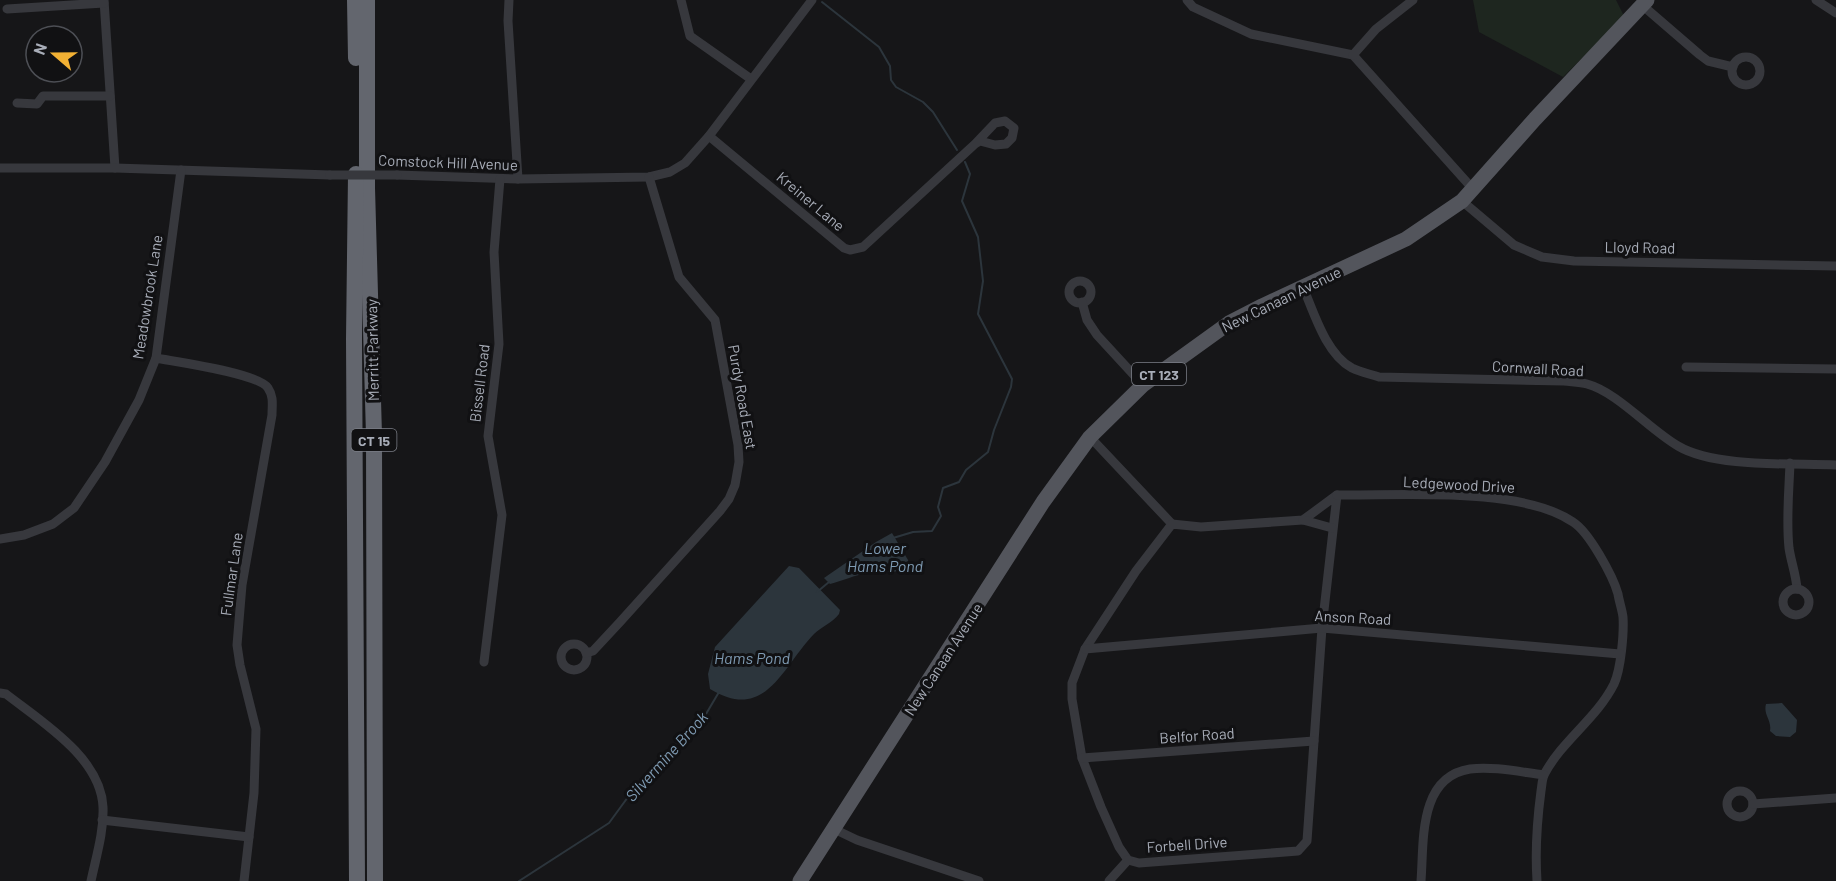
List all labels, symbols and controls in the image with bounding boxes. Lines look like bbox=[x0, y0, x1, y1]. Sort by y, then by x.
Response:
north arrow bbox=[24, 24, 84, 84]
text: N bbox=[29, 40, 50, 57]
street label: Comstock Hill Avenue bbox=[378, 151, 518, 173]
street label: Kreiner Lane bbox=[773, 167, 849, 235]
street label: Meadowbrook Lane bbox=[128, 233, 166, 361]
street label: Lloyd Road bbox=[1604, 237, 1676, 257]
street label: New Canaan Avenue bbox=[1218, 262, 1344, 336]
street label: Merritt Parkway bbox=[362, 299, 382, 401]
street label: Bissell Road bbox=[465, 343, 493, 423]
street label: Purdy Road East bbox=[725, 343, 761, 451]
street label: Cornwall Road bbox=[1492, 357, 1584, 379]
road number: CT 123 bbox=[1132, 363, 1186, 385]
road number: CT 15 bbox=[352, 429, 397, 451]
street label: Ledgewood Drive bbox=[1403, 472, 1515, 496]
street label: Fullmar Lane bbox=[216, 531, 246, 617]
water label: Lower Hams Pond bbox=[847, 538, 924, 575]
street label: New Canaan Avenue bbox=[900, 599, 986, 719]
street label: Anson Road bbox=[1314, 606, 1392, 628]
water label: Hams Pond bbox=[714, 648, 791, 667]
water label: Silvermine Brook bbox=[621, 707, 711, 805]
street label: Belfor Road bbox=[1159, 723, 1235, 747]
street label: Forbell Drive bbox=[1146, 832, 1228, 856]

